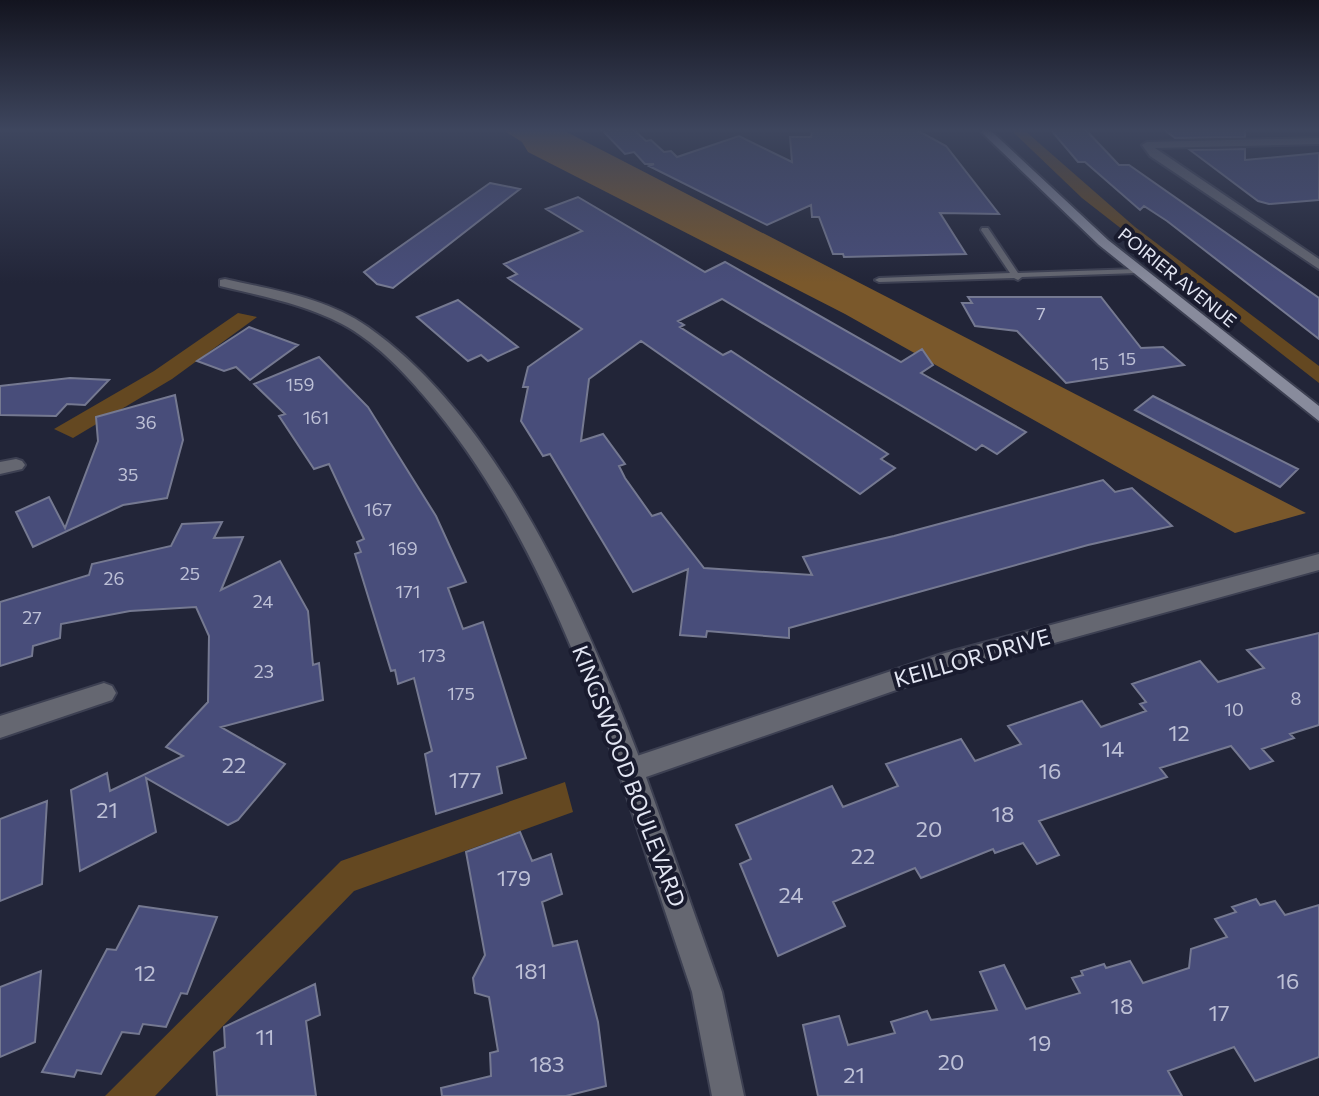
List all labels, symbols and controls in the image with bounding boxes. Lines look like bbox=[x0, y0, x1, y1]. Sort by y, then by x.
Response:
street label: POIRIER AVENUE bbox=[1114, 223, 1241, 332]
house number: 7 bbox=[1036, 302, 1046, 324]
house number: 15 bbox=[1118, 347, 1136, 369]
house number: 15 bbox=[1091, 352, 1109, 374]
house number: 159 bbox=[286, 373, 314, 395]
house number: 161 bbox=[303, 406, 329, 428]
house number: 36 bbox=[135, 411, 157, 433]
house number: 35 bbox=[118, 463, 138, 485]
house number: 167 bbox=[364, 498, 392, 520]
house number: 169 bbox=[388, 537, 418, 559]
house number: 25 bbox=[180, 562, 200, 584]
house number: 26 bbox=[104, 567, 124, 589]
house number: 171 bbox=[396, 580, 420, 602]
house number: 24 bbox=[253, 590, 273, 612]
house number: 27 bbox=[22, 606, 42, 628]
street label: KEILLOR DRIVE bbox=[891, 622, 1053, 693]
street label: KINGSWOOD BOULEVARD bbox=[567, 641, 692, 910]
house number: 173 bbox=[418, 644, 446, 666]
house number: 23 bbox=[254, 660, 274, 682]
house number: 175 bbox=[447, 682, 475, 704]
house number: 8 bbox=[1291, 687, 1302, 709]
house number: 10 bbox=[1224, 698, 1244, 720]
house number: 12 bbox=[1168, 719, 1190, 746]
house number: 14 bbox=[1102, 735, 1124, 762]
house number: 22 bbox=[222, 751, 246, 778]
house number: 16 bbox=[1039, 757, 1061, 784]
house number: 177 bbox=[449, 766, 481, 793]
house number: 21 bbox=[96, 796, 118, 823]
house number: 18 bbox=[992, 800, 1014, 827]
house number: 20 bbox=[916, 815, 942, 842]
house number: 22 bbox=[851, 842, 875, 869]
house number: 179 bbox=[497, 864, 531, 891]
house number: 24 bbox=[778, 881, 804, 908]
house number: 181 bbox=[515, 957, 547, 984]
house number: 12 bbox=[134, 959, 156, 986]
house number: 16 bbox=[1277, 967, 1299, 994]
house number: 18 bbox=[1111, 992, 1133, 1019]
house number: 17 bbox=[1208, 999, 1230, 1026]
house number: 11 bbox=[256, 1023, 274, 1050]
house number: 19 bbox=[1029, 1029, 1051, 1056]
house number: 20 bbox=[938, 1048, 964, 1075]
house number: 183 bbox=[529, 1050, 565, 1077]
house number: 21 bbox=[843, 1061, 865, 1088]

